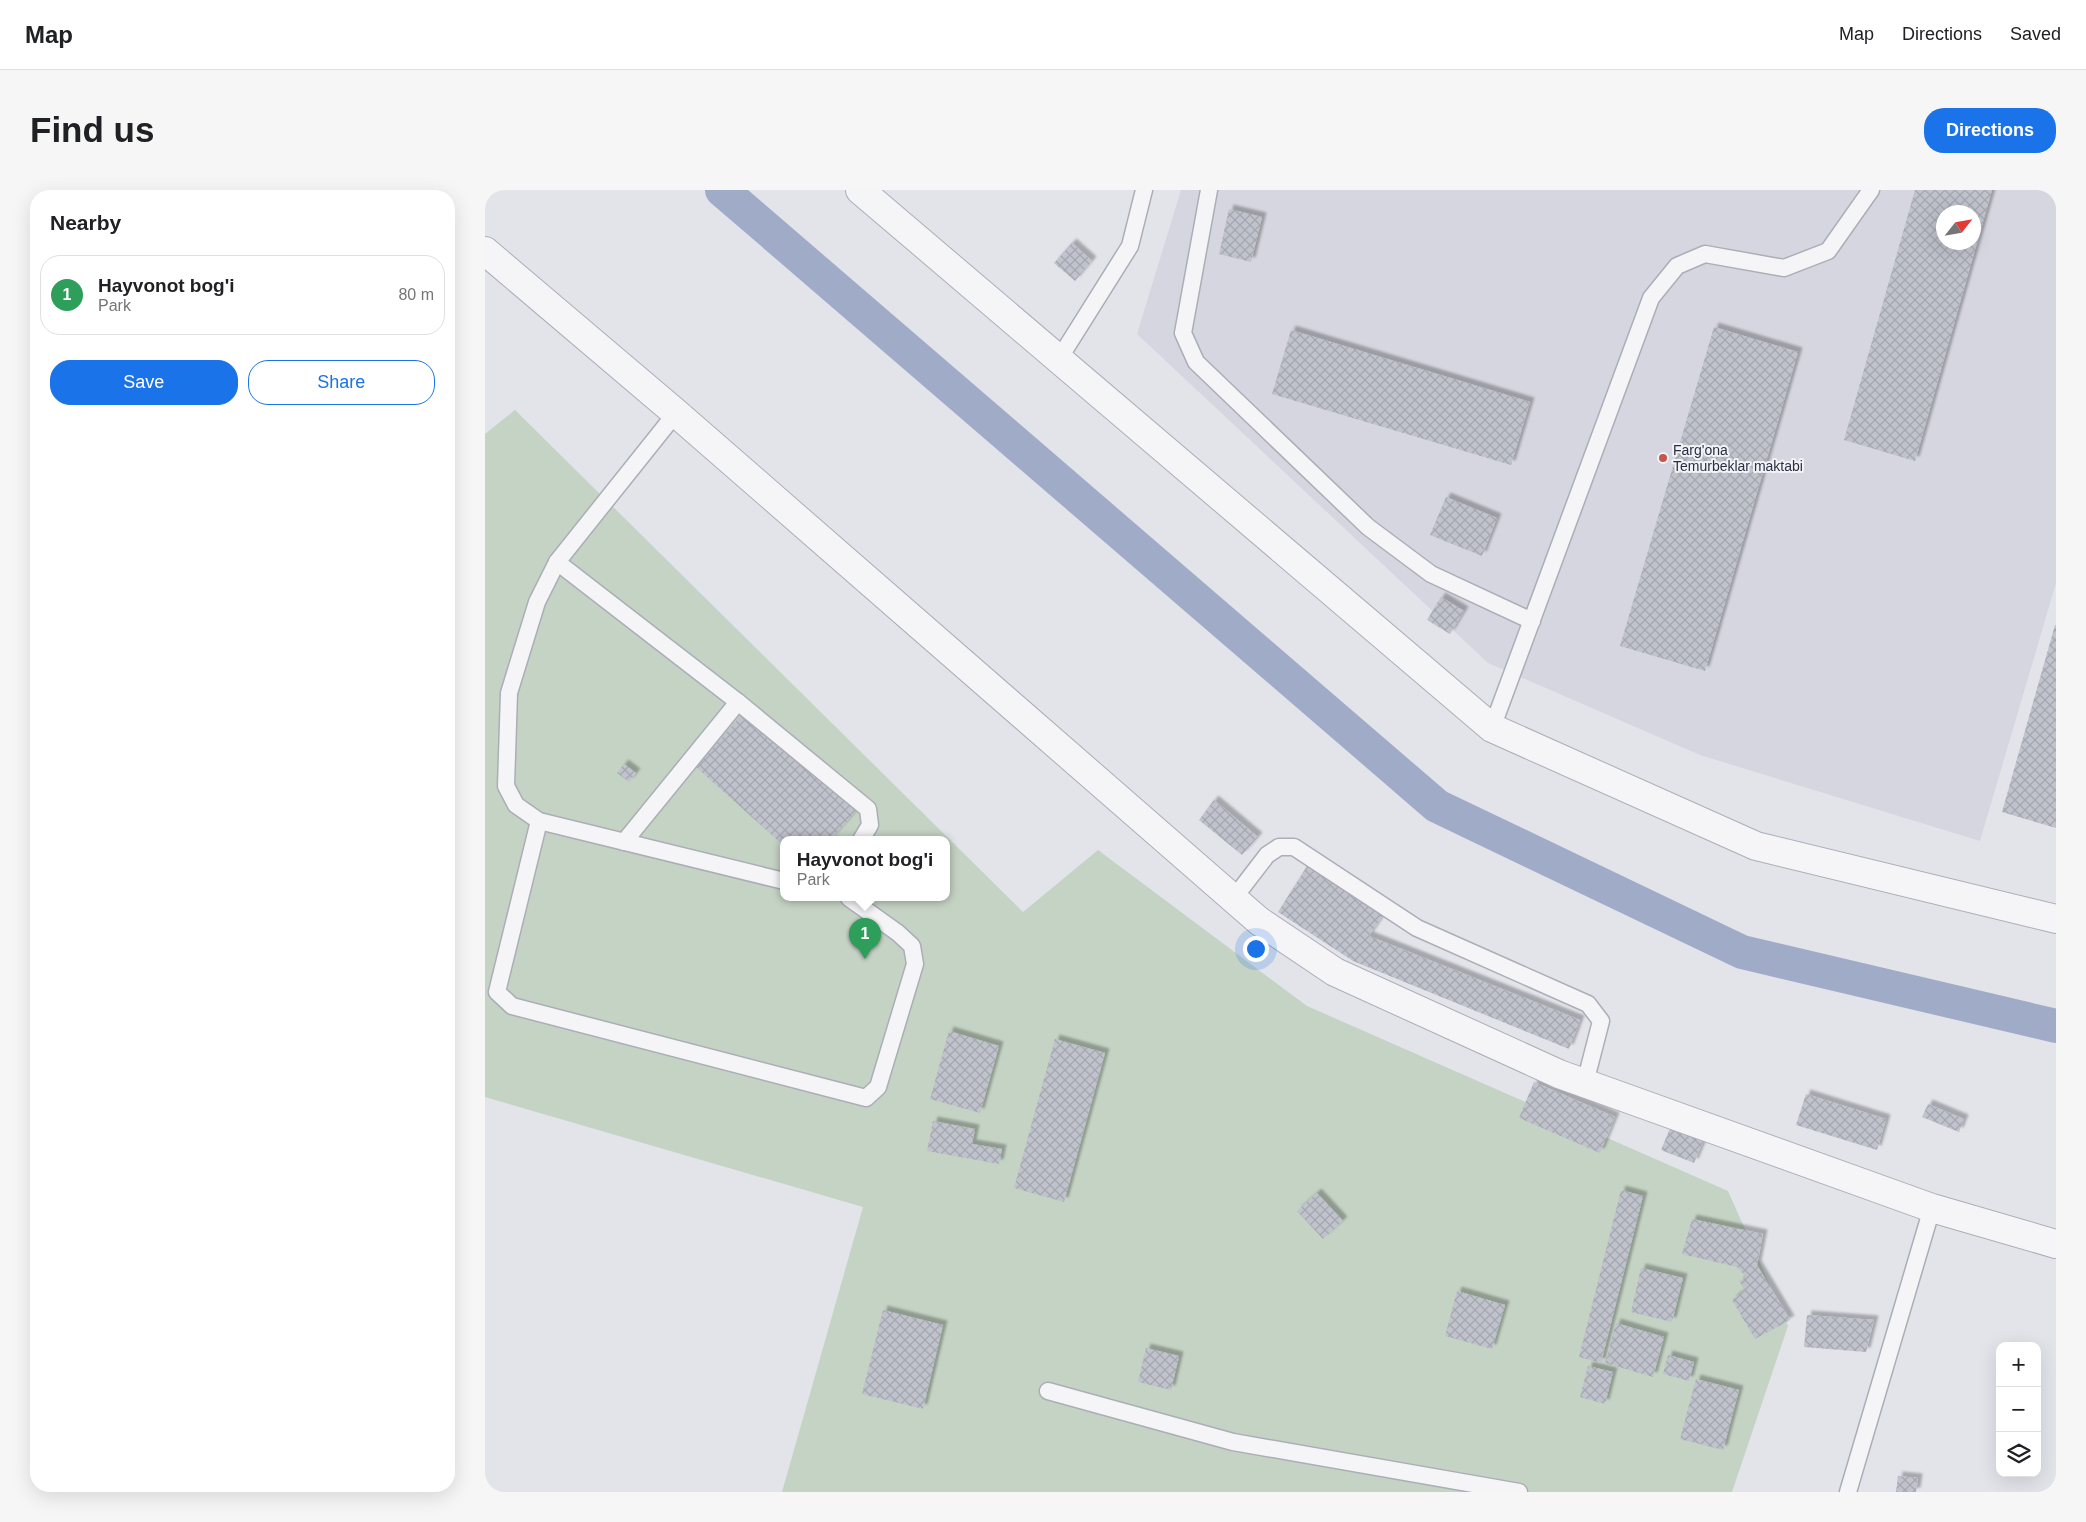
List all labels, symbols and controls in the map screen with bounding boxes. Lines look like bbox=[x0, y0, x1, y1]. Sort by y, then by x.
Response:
text: Map bbox=[25, 21, 73, 48]
text: Map bbox=[1839, 24, 1874, 44]
text: Directions bbox=[1902, 24, 1982, 44]
text: Saved bbox=[2010, 24, 2061, 44]
button: Directions bbox=[1924, 108, 2056, 153]
text: Find us bbox=[30, 110, 154, 149]
north arrow bbox=[1936, 205, 1981, 250]
text: Nearby bbox=[50, 211, 121, 234]
text: Hayvonot bog'i bbox=[98, 275, 234, 296]
text: 1 bbox=[63, 286, 71, 303]
text: 80 m bbox=[398, 286, 434, 303]
text: Park bbox=[98, 297, 131, 314]
button: Save bbox=[50, 360, 238, 405]
button: Share bbox=[248, 360, 435, 405]
place label: Farg'ona Temurbeklar maktabi bbox=[1673, 442, 1803, 474]
marker: Farg'ona Temurbeklar maktabi bbox=[1657, 452, 1669, 464]
popup bbox=[780, 836, 950, 901]
text: Hayvonot bog'i bbox=[797, 849, 933, 870]
text: Park bbox=[797, 871, 830, 888]
pin: 1 bbox=[849, 918, 881, 959]
your location bbox=[1243, 936, 1269, 962]
map controls bbox=[1996, 1342, 2041, 1477]
button: + bbox=[1996, 1342, 2041, 1387]
button: − bbox=[1996, 1387, 2041, 1432]
button: layers bbox=[1996, 1432, 2041, 1477]

